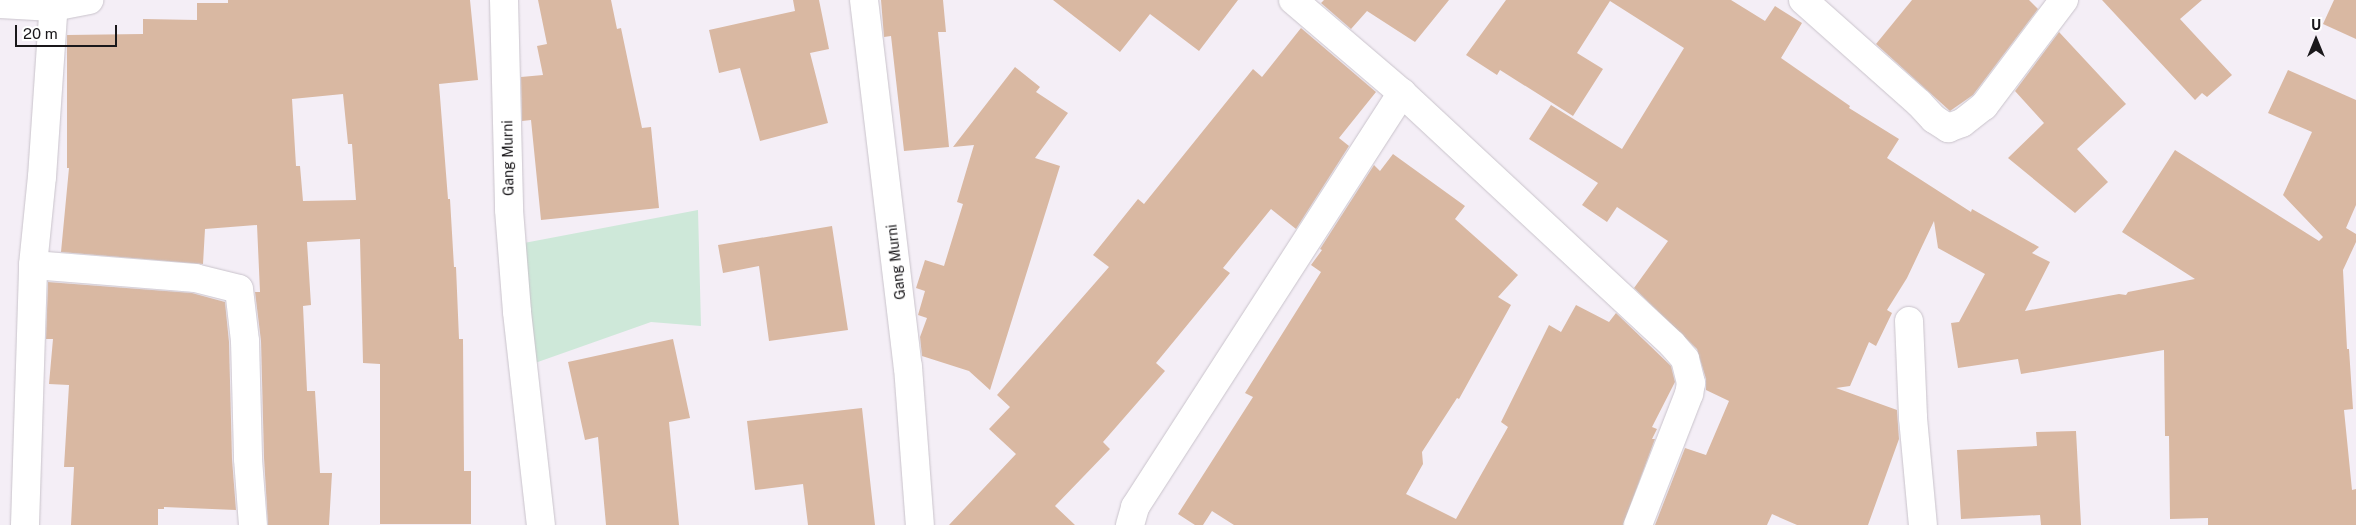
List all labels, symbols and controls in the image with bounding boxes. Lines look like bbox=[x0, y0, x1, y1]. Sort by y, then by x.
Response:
scale bar bbox=[18, 15, 120, 47]
north arrow bbox=[2291, 15, 2341, 65]
text: U bbox=[2311, 17, 2321, 33]
text: 20 m bbox=[23, 25, 58, 42]
street label: Gang Murni bbox=[499, 120, 517, 196]
street label: Gang Murni bbox=[883, 223, 909, 301]

